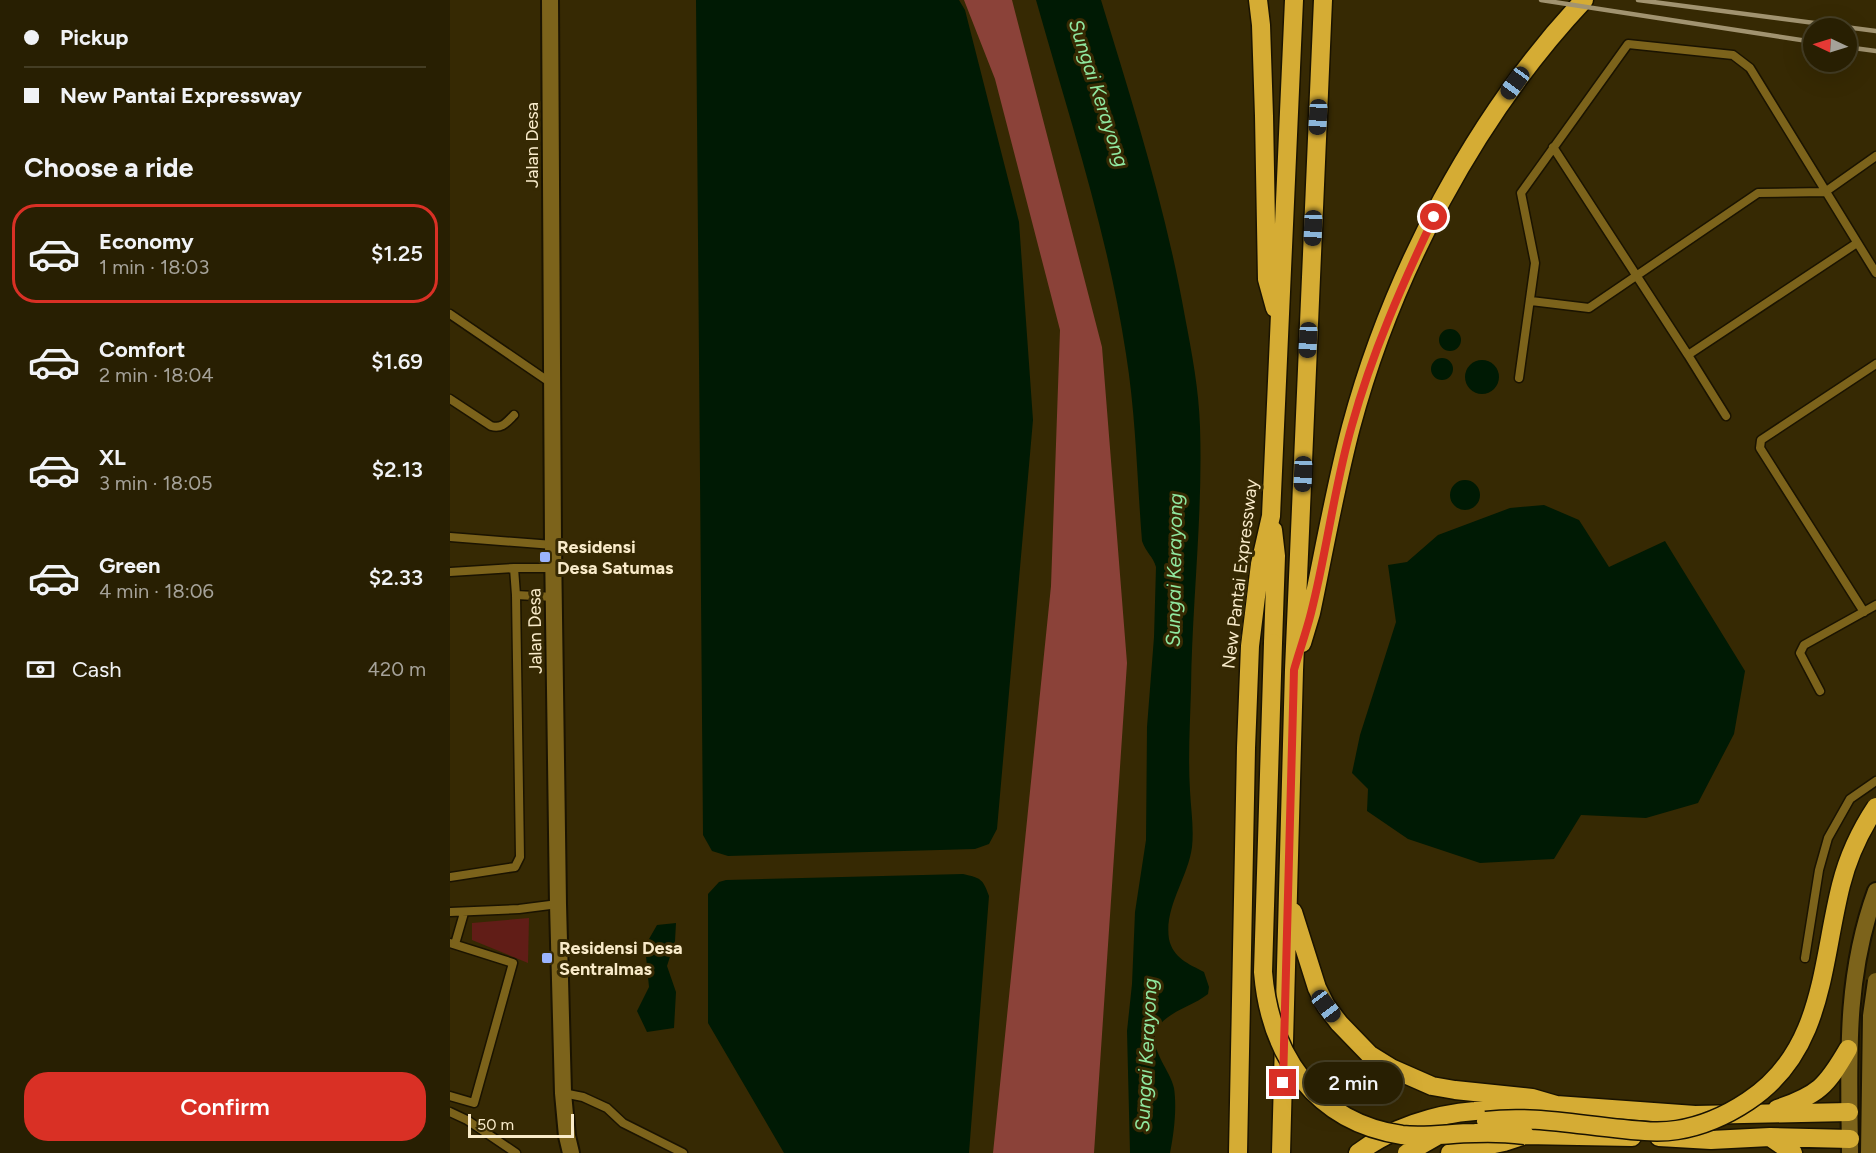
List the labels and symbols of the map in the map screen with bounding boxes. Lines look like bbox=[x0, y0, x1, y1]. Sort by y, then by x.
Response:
water label: Sungai Kerayong bbox=[1064, 16, 1134, 170]
north arrow bbox=[1803, 18, 1857, 72]
car bbox=[1497, 63, 1533, 103]
car bbox=[1308, 99, 1328, 135]
street label: Jalan Desa bbox=[521, 102, 543, 188]
route start bbox=[1420, 203, 1447, 230]
car bbox=[1303, 210, 1323, 246]
car bbox=[1298, 322, 1318, 358]
car bbox=[1293, 456, 1313, 492]
street label: New Pantai Expressway bbox=[1217, 477, 1263, 670]
water label: Sungai Kerayong bbox=[1161, 493, 1187, 647]
place label: Residensi Desa Satumas bbox=[557, 536, 674, 579]
marker: Residensi Desa Satumas bbox=[538, 550, 552, 564]
street label: Jalan Desa bbox=[523, 588, 547, 674]
place label: Residensi Desa Sentralmas bbox=[559, 937, 683, 980]
marker: Residensi Desa Sentralmas bbox=[540, 951, 554, 965]
water label: Sungai Kerayong bbox=[1130, 977, 1162, 1132]
car bbox=[1308, 986, 1344, 1026]
callout: 2 min bbox=[1304, 1062, 1403, 1104]
route end bbox=[1269, 1069, 1296, 1096]
scale bar bbox=[468, 1111, 574, 1138]

